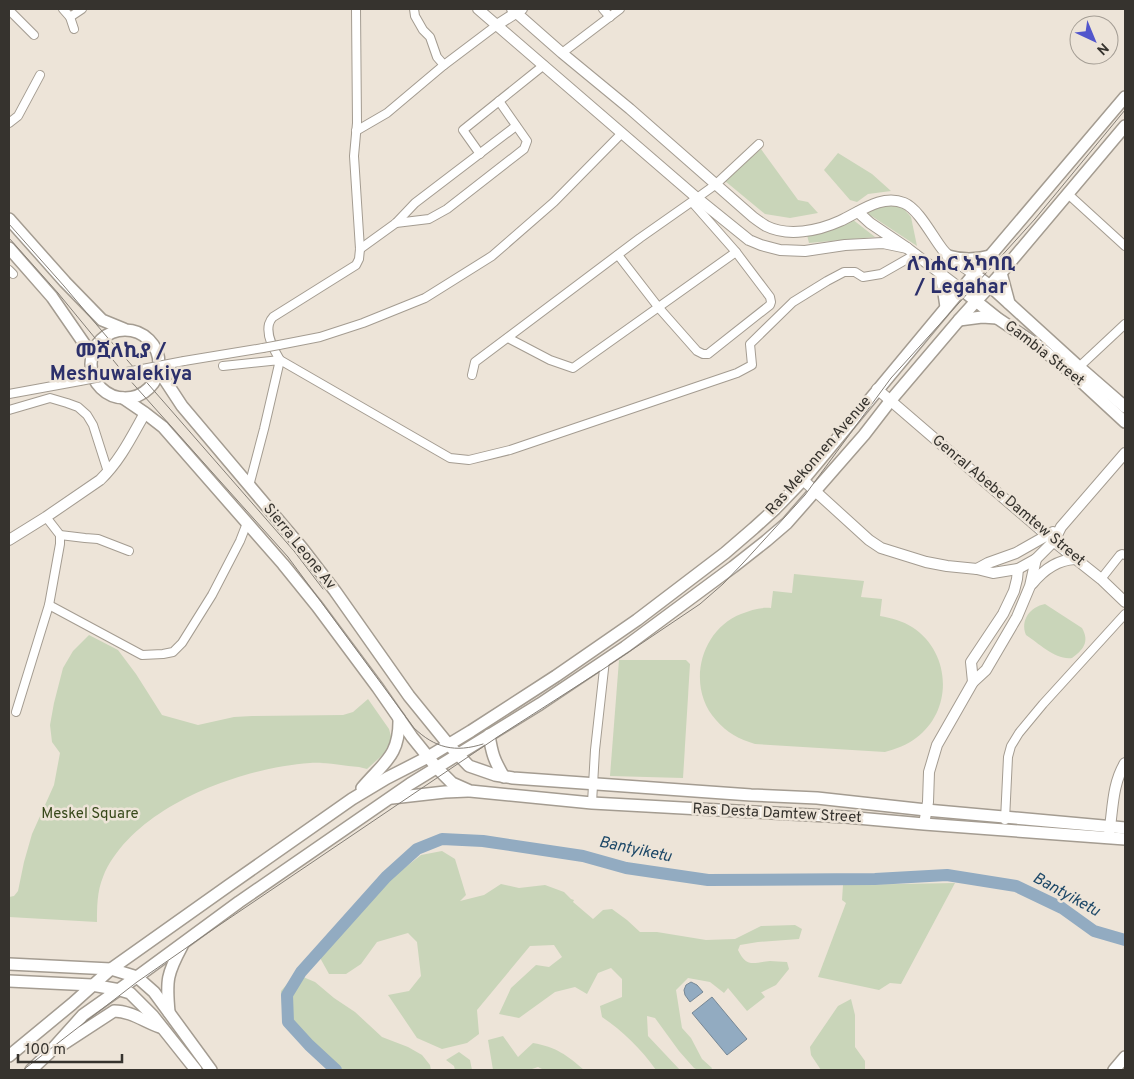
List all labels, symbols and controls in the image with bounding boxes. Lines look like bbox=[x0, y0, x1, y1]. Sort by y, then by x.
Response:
north arrow bbox=[1069, 15, 1119, 65]
text: N bbox=[1092, 39, 1112, 58]
district label: ለገሐር አካባቢ / Legahar bbox=[907, 252, 1015, 301]
street label: Gambia Street bbox=[1000, 317, 1088, 391]
district label: መሿለኪያ / Meshuwalekiya bbox=[50, 339, 192, 388]
street label: Ras Mekonnen Avenue bbox=[762, 393, 876, 519]
street label: Genral Abebe Damtew Street bbox=[928, 431, 1088, 571]
street label: Sierra Leone Av bbox=[258, 500, 340, 594]
street label: Ras Desta Damtew Street bbox=[692, 800, 862, 828]
park label: Meskel Square bbox=[41, 805, 139, 824]
water label: Bantyiketu bbox=[597, 833, 673, 867]
water label: Bantyiketu bbox=[1029, 868, 1103, 922]
scale bar bbox=[18, 1032, 121, 1064]
text: 100 m bbox=[25, 1041, 66, 1060]

